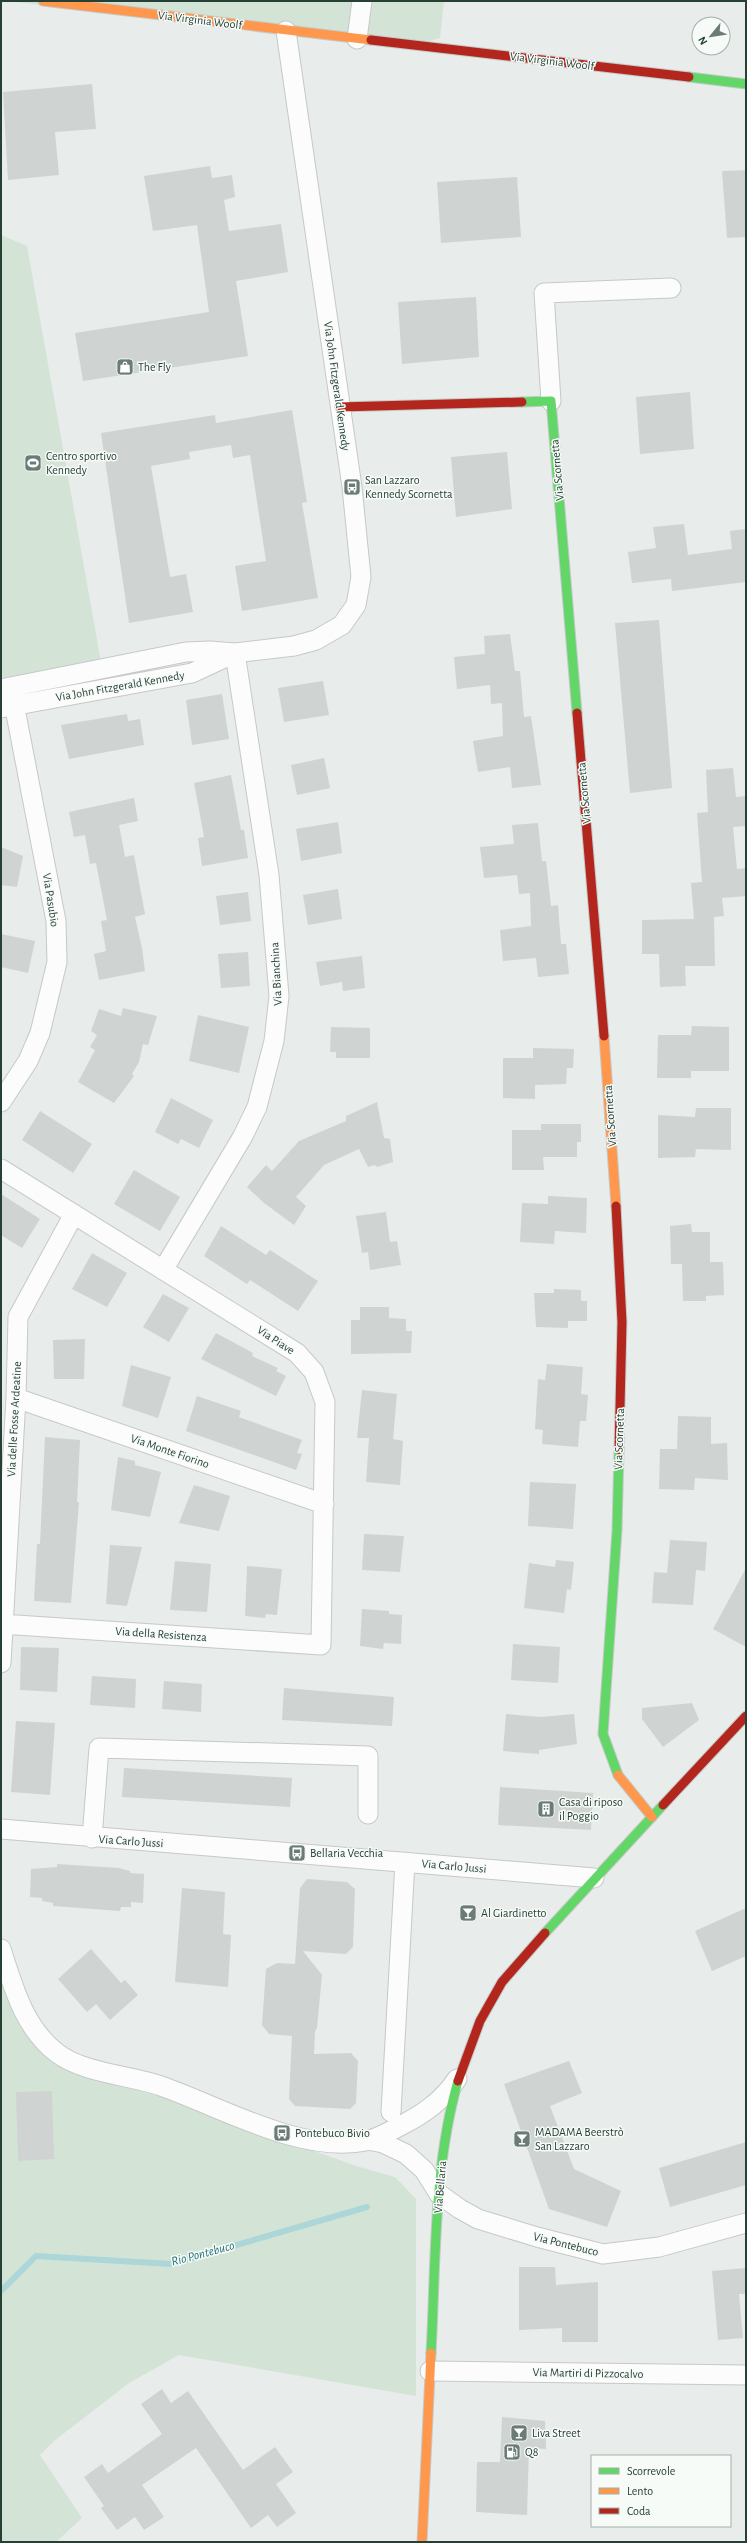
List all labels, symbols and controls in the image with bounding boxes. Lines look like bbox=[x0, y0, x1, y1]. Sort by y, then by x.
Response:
street label: Via Virginia Woolf bbox=[157, 9, 244, 31]
north arrow bbox=[691, 16, 731, 56]
text: N bbox=[696, 35, 709, 47]
street label: Via Virginia Woolf bbox=[509, 50, 596, 72]
street label: Via John Fitzgerald Kennedy bbox=[321, 321, 352, 452]
shop icon: The Fly bbox=[115, 357, 135, 377]
place label: The Fly bbox=[138, 361, 171, 374]
street label: Via Scornetta bbox=[548, 438, 566, 501]
place label: Centro sportivo Kennedy bbox=[46, 450, 117, 477]
sports icon: Centro sportivo Kennedy bbox=[23, 453, 43, 473]
place label: San Lazzaro Kennedy Scornetta bbox=[365, 474, 453, 501]
bus stop icon: San Lazzaro Kennedy Scornetta bbox=[342, 477, 362, 497]
street label: Via John Fitzgerald Kennedy bbox=[55, 669, 185, 704]
street label: Via Scornetta bbox=[575, 761, 593, 824]
street label: Via Pasubio bbox=[41, 872, 61, 928]
street label: Via Bianchina bbox=[268, 941, 284, 1006]
street label: Via Scornetta bbox=[602, 1084, 618, 1147]
street label: Via Piave bbox=[255, 1323, 297, 1357]
street label: Via delle Fosse Ardeatine bbox=[5, 1361, 23, 1477]
street label: Via Scornetta bbox=[612, 1407, 626, 1470]
street label: Via Monte Fiorino bbox=[129, 1432, 211, 1470]
street label: Via della Resistenza bbox=[115, 1625, 208, 1643]
place label: Casa di riposo il Poggio bbox=[559, 1796, 623, 1822]
building icon: Casa di riposo il Poggio bbox=[536, 1799, 556, 1819]
street label: Via Carlo Jussi bbox=[98, 1833, 164, 1849]
bus stop icon: Bellaria Vecchia bbox=[287, 1843, 307, 1863]
place label: Bellaria Vecchia bbox=[310, 1847, 384, 1859]
street label: Via Carlo Jussi bbox=[421, 1857, 487, 1875]
bar icon: Al Giardinetto bbox=[458, 1903, 478, 1923]
place label: Al Giardinetto bbox=[481, 1907, 547, 1919]
bus stop icon: Pontebuco Bivio bbox=[272, 2123, 292, 2143]
place label: MADAMA Beerstrò San Lazzaro bbox=[535, 2126, 624, 2152]
place label: Pontebuco Bivio bbox=[295, 2127, 370, 2139]
bar icon: MADAMA Beerstrò San Lazzaro bbox=[512, 2129, 532, 2149]
street label: Via Bellaria bbox=[432, 2160, 448, 2214]
street label: Via Pontebuco bbox=[532, 2230, 600, 2258]
water label: Rio Pontebuco bbox=[170, 2239, 236, 2269]
street label: Via Martiri di Pizzocalvo bbox=[532, 2366, 644, 2380]
bar icon: Liva Street bbox=[509, 2423, 529, 2443]
place label: Liva Street bbox=[532, 2427, 581, 2439]
fuel station icon: Q8 bbox=[502, 2442, 522, 2462]
place label: Q8 bbox=[525, 2446, 539, 2459]
legend bbox=[591, 2455, 731, 2527]
text: Scorrevole bbox=[627, 2465, 675, 2477]
text: Lento bbox=[627, 2485, 653, 2497]
text: Coda bbox=[627, 2505, 651, 2517]

